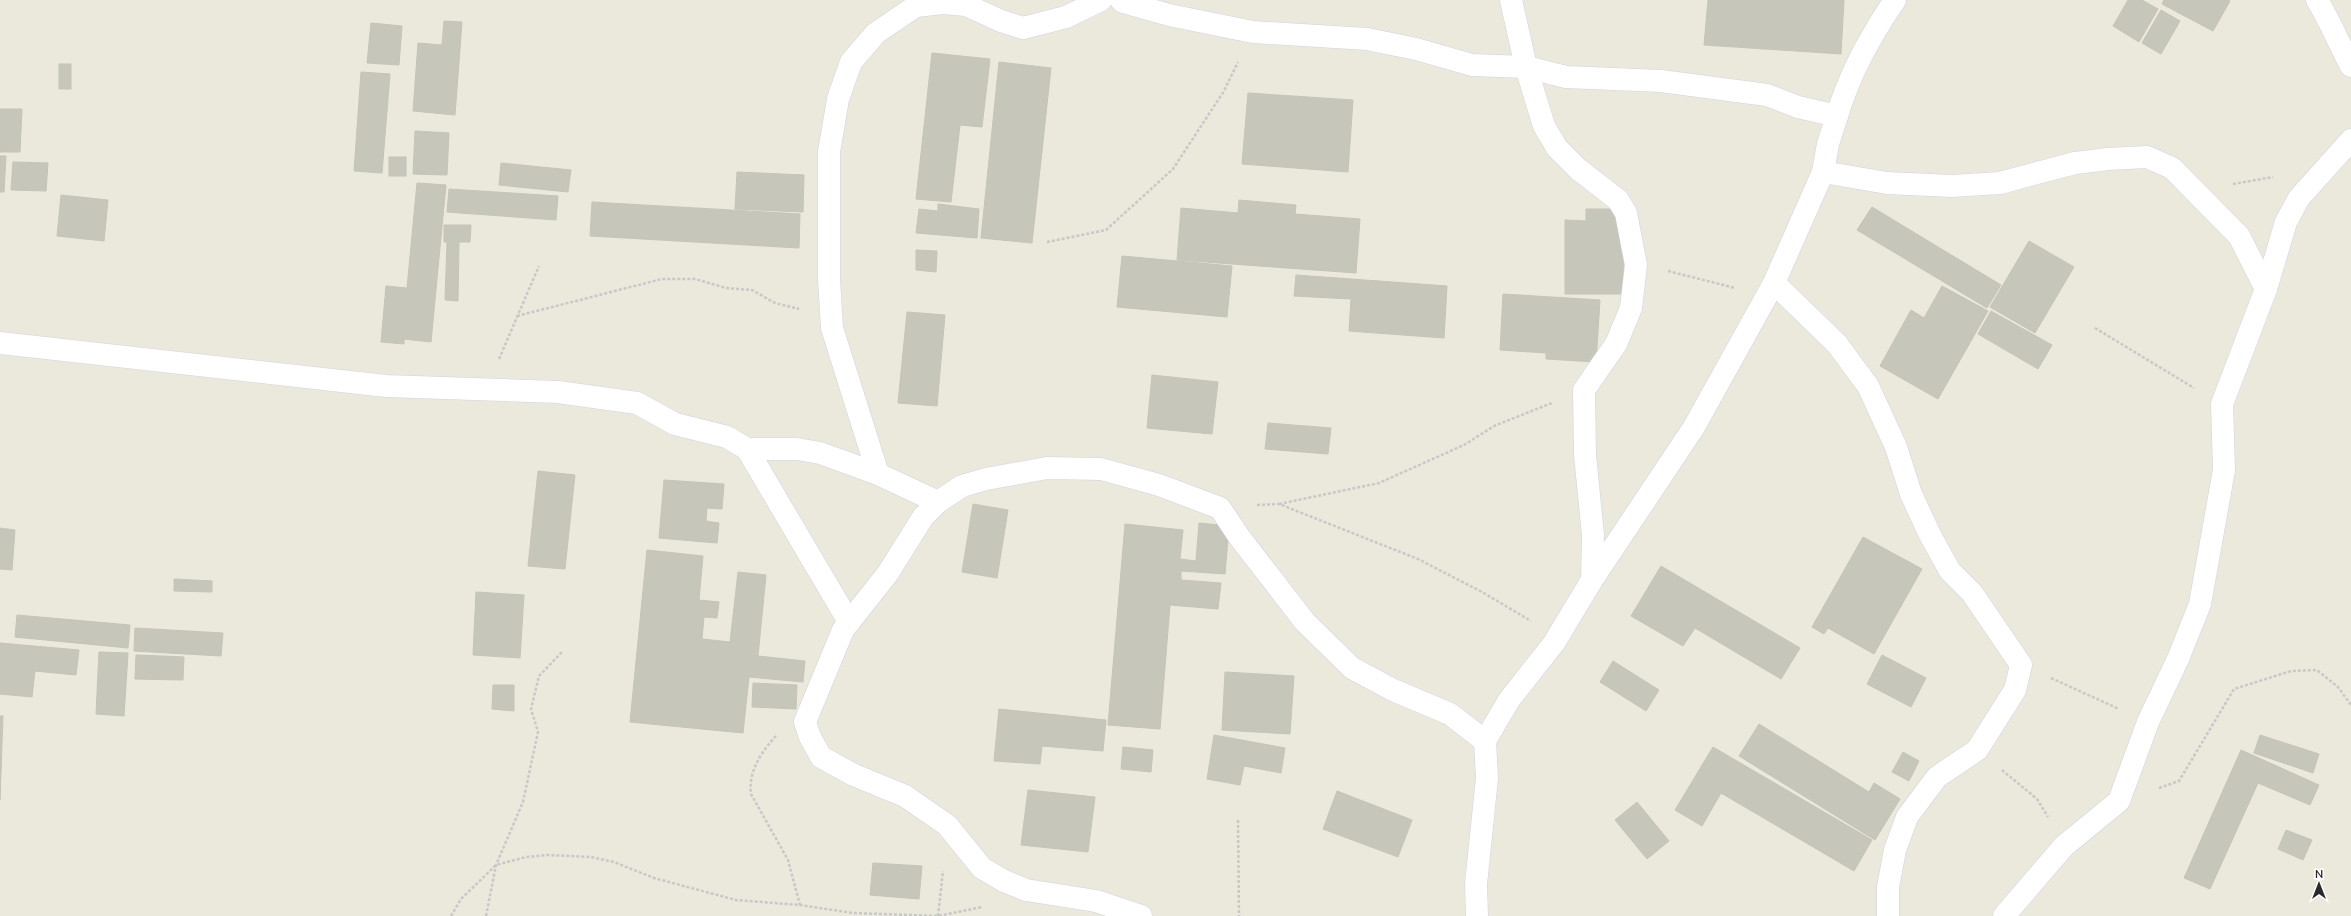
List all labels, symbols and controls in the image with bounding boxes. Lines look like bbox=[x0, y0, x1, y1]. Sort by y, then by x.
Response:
north arrow bbox=[2299, 864, 2339, 904]
text: N bbox=[2315, 867, 2323, 882]

